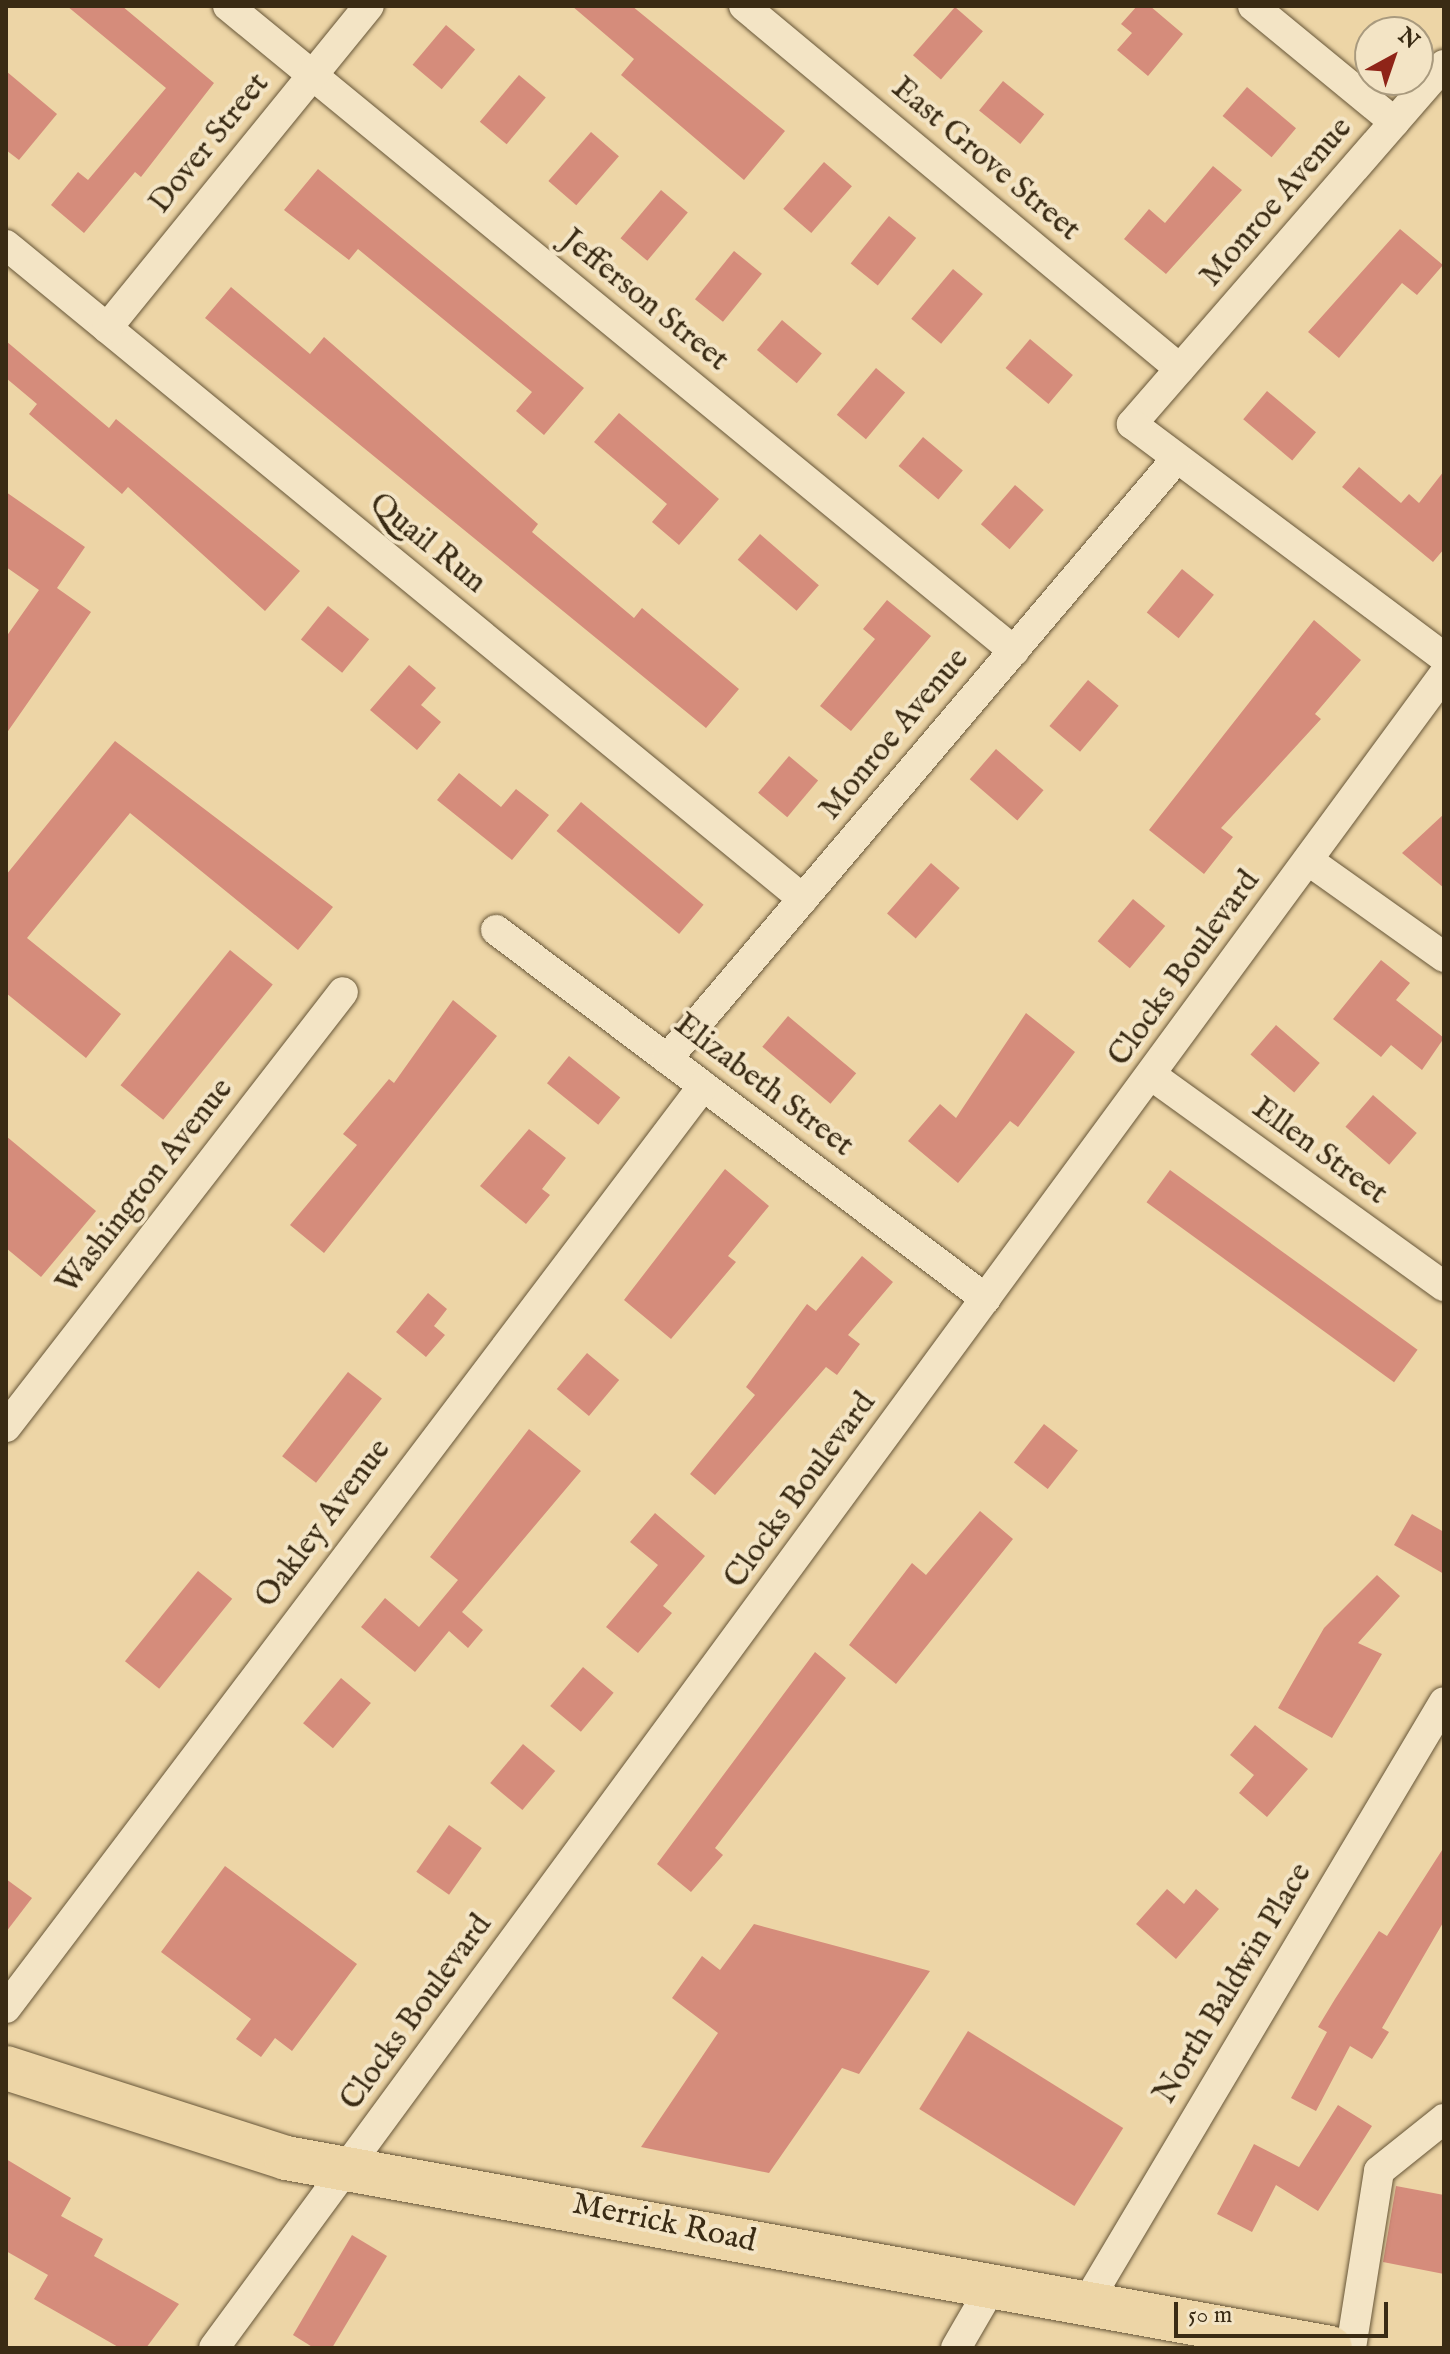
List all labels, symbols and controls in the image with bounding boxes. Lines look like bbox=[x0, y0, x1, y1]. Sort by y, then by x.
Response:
north arrow bbox=[1354, 16, 1434, 96]
text: N bbox=[1392, 22, 1424, 56]
street label: Dover Street bbox=[142, 66, 278, 222]
street label: East Grove Street bbox=[883, 70, 1087, 250]
street label: Monroe Avenue bbox=[1193, 110, 1361, 296]
street label: Jefferson Street bbox=[553, 222, 735, 380]
street label: Quail Run bbox=[361, 485, 493, 603]
street label: Monroe Avenue bbox=[812, 641, 978, 829]
street label: Clocks Boulevard bbox=[1101, 864, 1269, 1074]
street label: Elizabeth Street bbox=[666, 1006, 860, 1166]
street label: Washington Avenue bbox=[50, 1071, 242, 1303]
street label: Ellen Street bbox=[1244, 1090, 1394, 1214]
street label: Clocks Boulevard bbox=[717, 1386, 885, 1596]
street label: Oakley Avenue bbox=[248, 1432, 400, 1616]
street label: North Baldwin Place bbox=[1147, 1857, 1321, 2111]
street label: Clocks Boulevard bbox=[333, 1908, 501, 2118]
street label: Merrick Road bbox=[569, 2186, 759, 2262]
scale bar bbox=[1178, 2286, 1392, 2336]
text: 50 m bbox=[1188, 2300, 1232, 2331]

